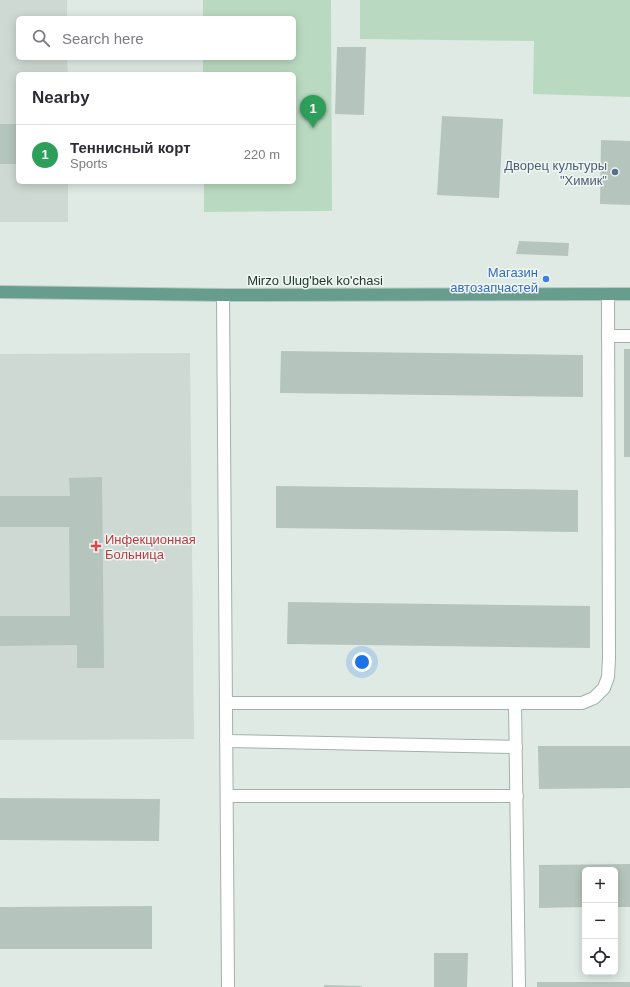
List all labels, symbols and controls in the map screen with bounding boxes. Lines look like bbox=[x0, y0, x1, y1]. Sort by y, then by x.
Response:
search box bbox=[16, 16, 296, 60]
icon: search bbox=[30, 27, 52, 49]
text: Search here bbox=[62, 30, 144, 47]
text: Nearby bbox=[32, 88, 90, 107]
pin: 1 bbox=[300, 95, 326, 128]
text: Теннисный корт bbox=[70, 139, 190, 156]
text: 1 bbox=[41, 147, 49, 162]
text: 220 m bbox=[244, 147, 280, 162]
text: Sports bbox=[70, 156, 108, 171]
place label: Дворец культуры "Химик" bbox=[504, 158, 607, 188]
marker: Дворец культуры "Химик" bbox=[610, 167, 620, 177]
place label: Магазин автозапчастей bbox=[450, 265, 538, 295]
street label: Mirzo Ulug'bek ko'chasi bbox=[247, 273, 383, 288]
marker: Магазин автозапчастей bbox=[541, 274, 551, 284]
place label: Инфекционная Больница bbox=[105, 532, 196, 562]
marker: Инфекционная Больница bbox=[90, 540, 102, 552]
your location bbox=[352, 652, 372, 672]
map controls bbox=[582, 867, 618, 975]
button: + bbox=[582, 867, 618, 903]
button: − bbox=[582, 903, 618, 939]
button: locate bbox=[582, 939, 618, 975]

